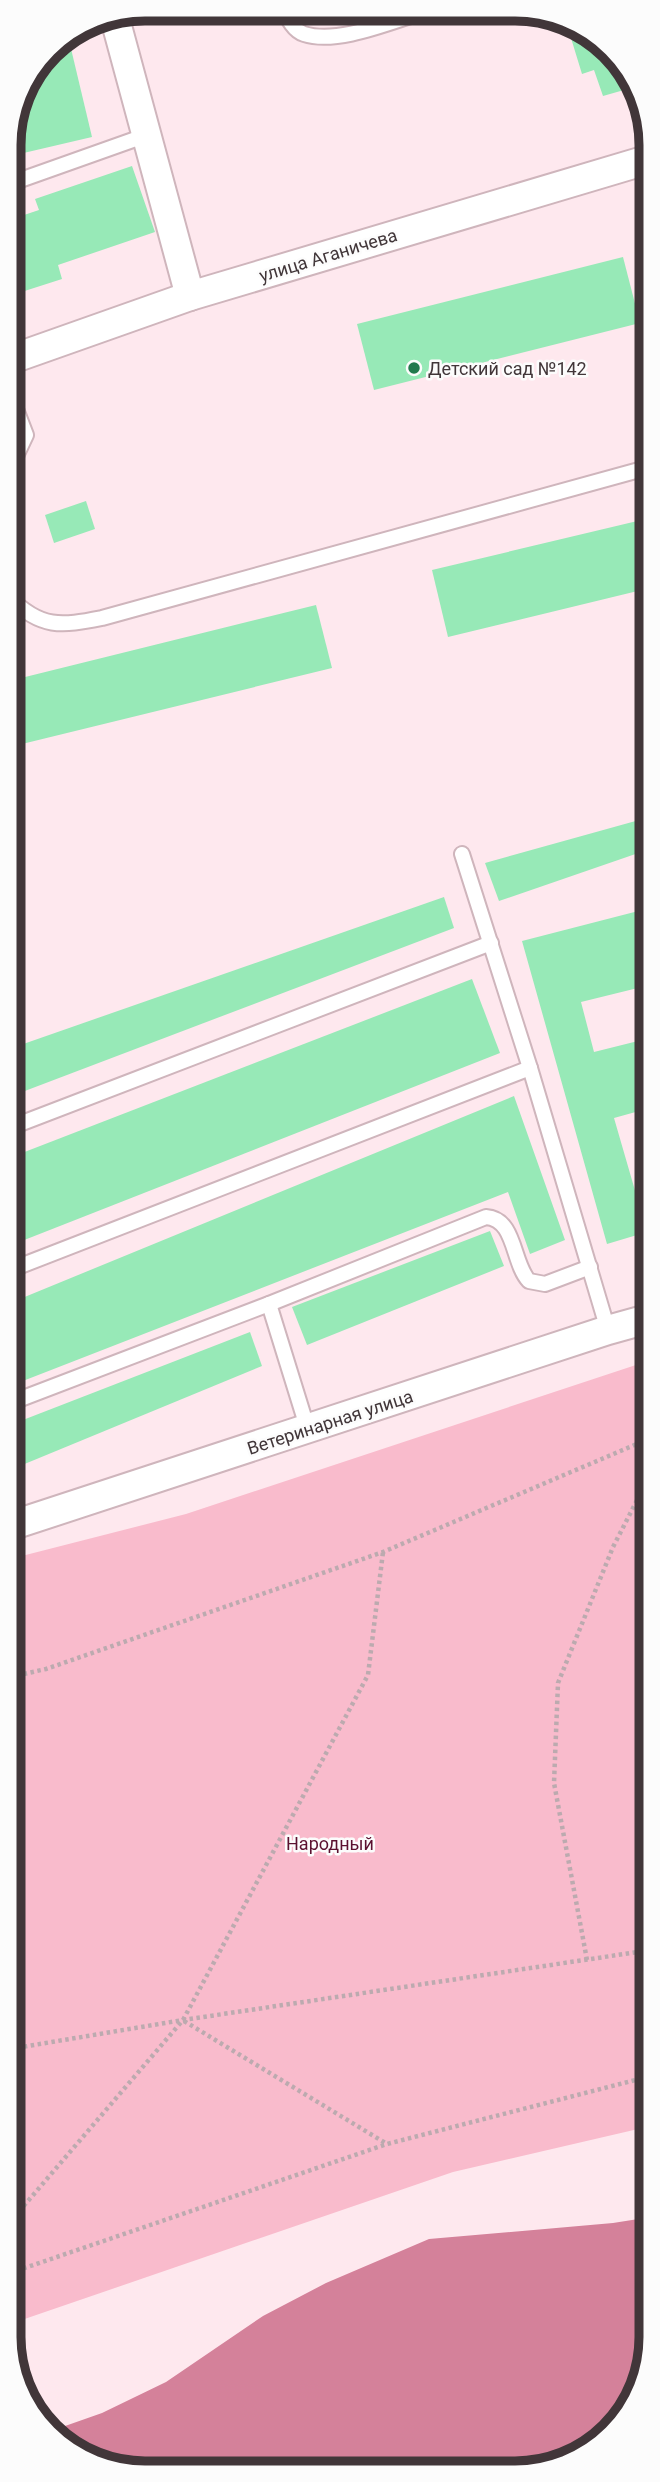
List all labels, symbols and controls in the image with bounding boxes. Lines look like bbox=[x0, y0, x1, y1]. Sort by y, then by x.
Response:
street label: улица Аганичева bbox=[256, 224, 400, 286]
place label: Детский сад №142 bbox=[428, 358, 587, 379]
marker: Детский сад №142 bbox=[406, 360, 422, 376]
street label: Ветеринарная улица bbox=[245, 1385, 415, 1459]
park label: Народный bbox=[286, 1833, 374, 1854]

